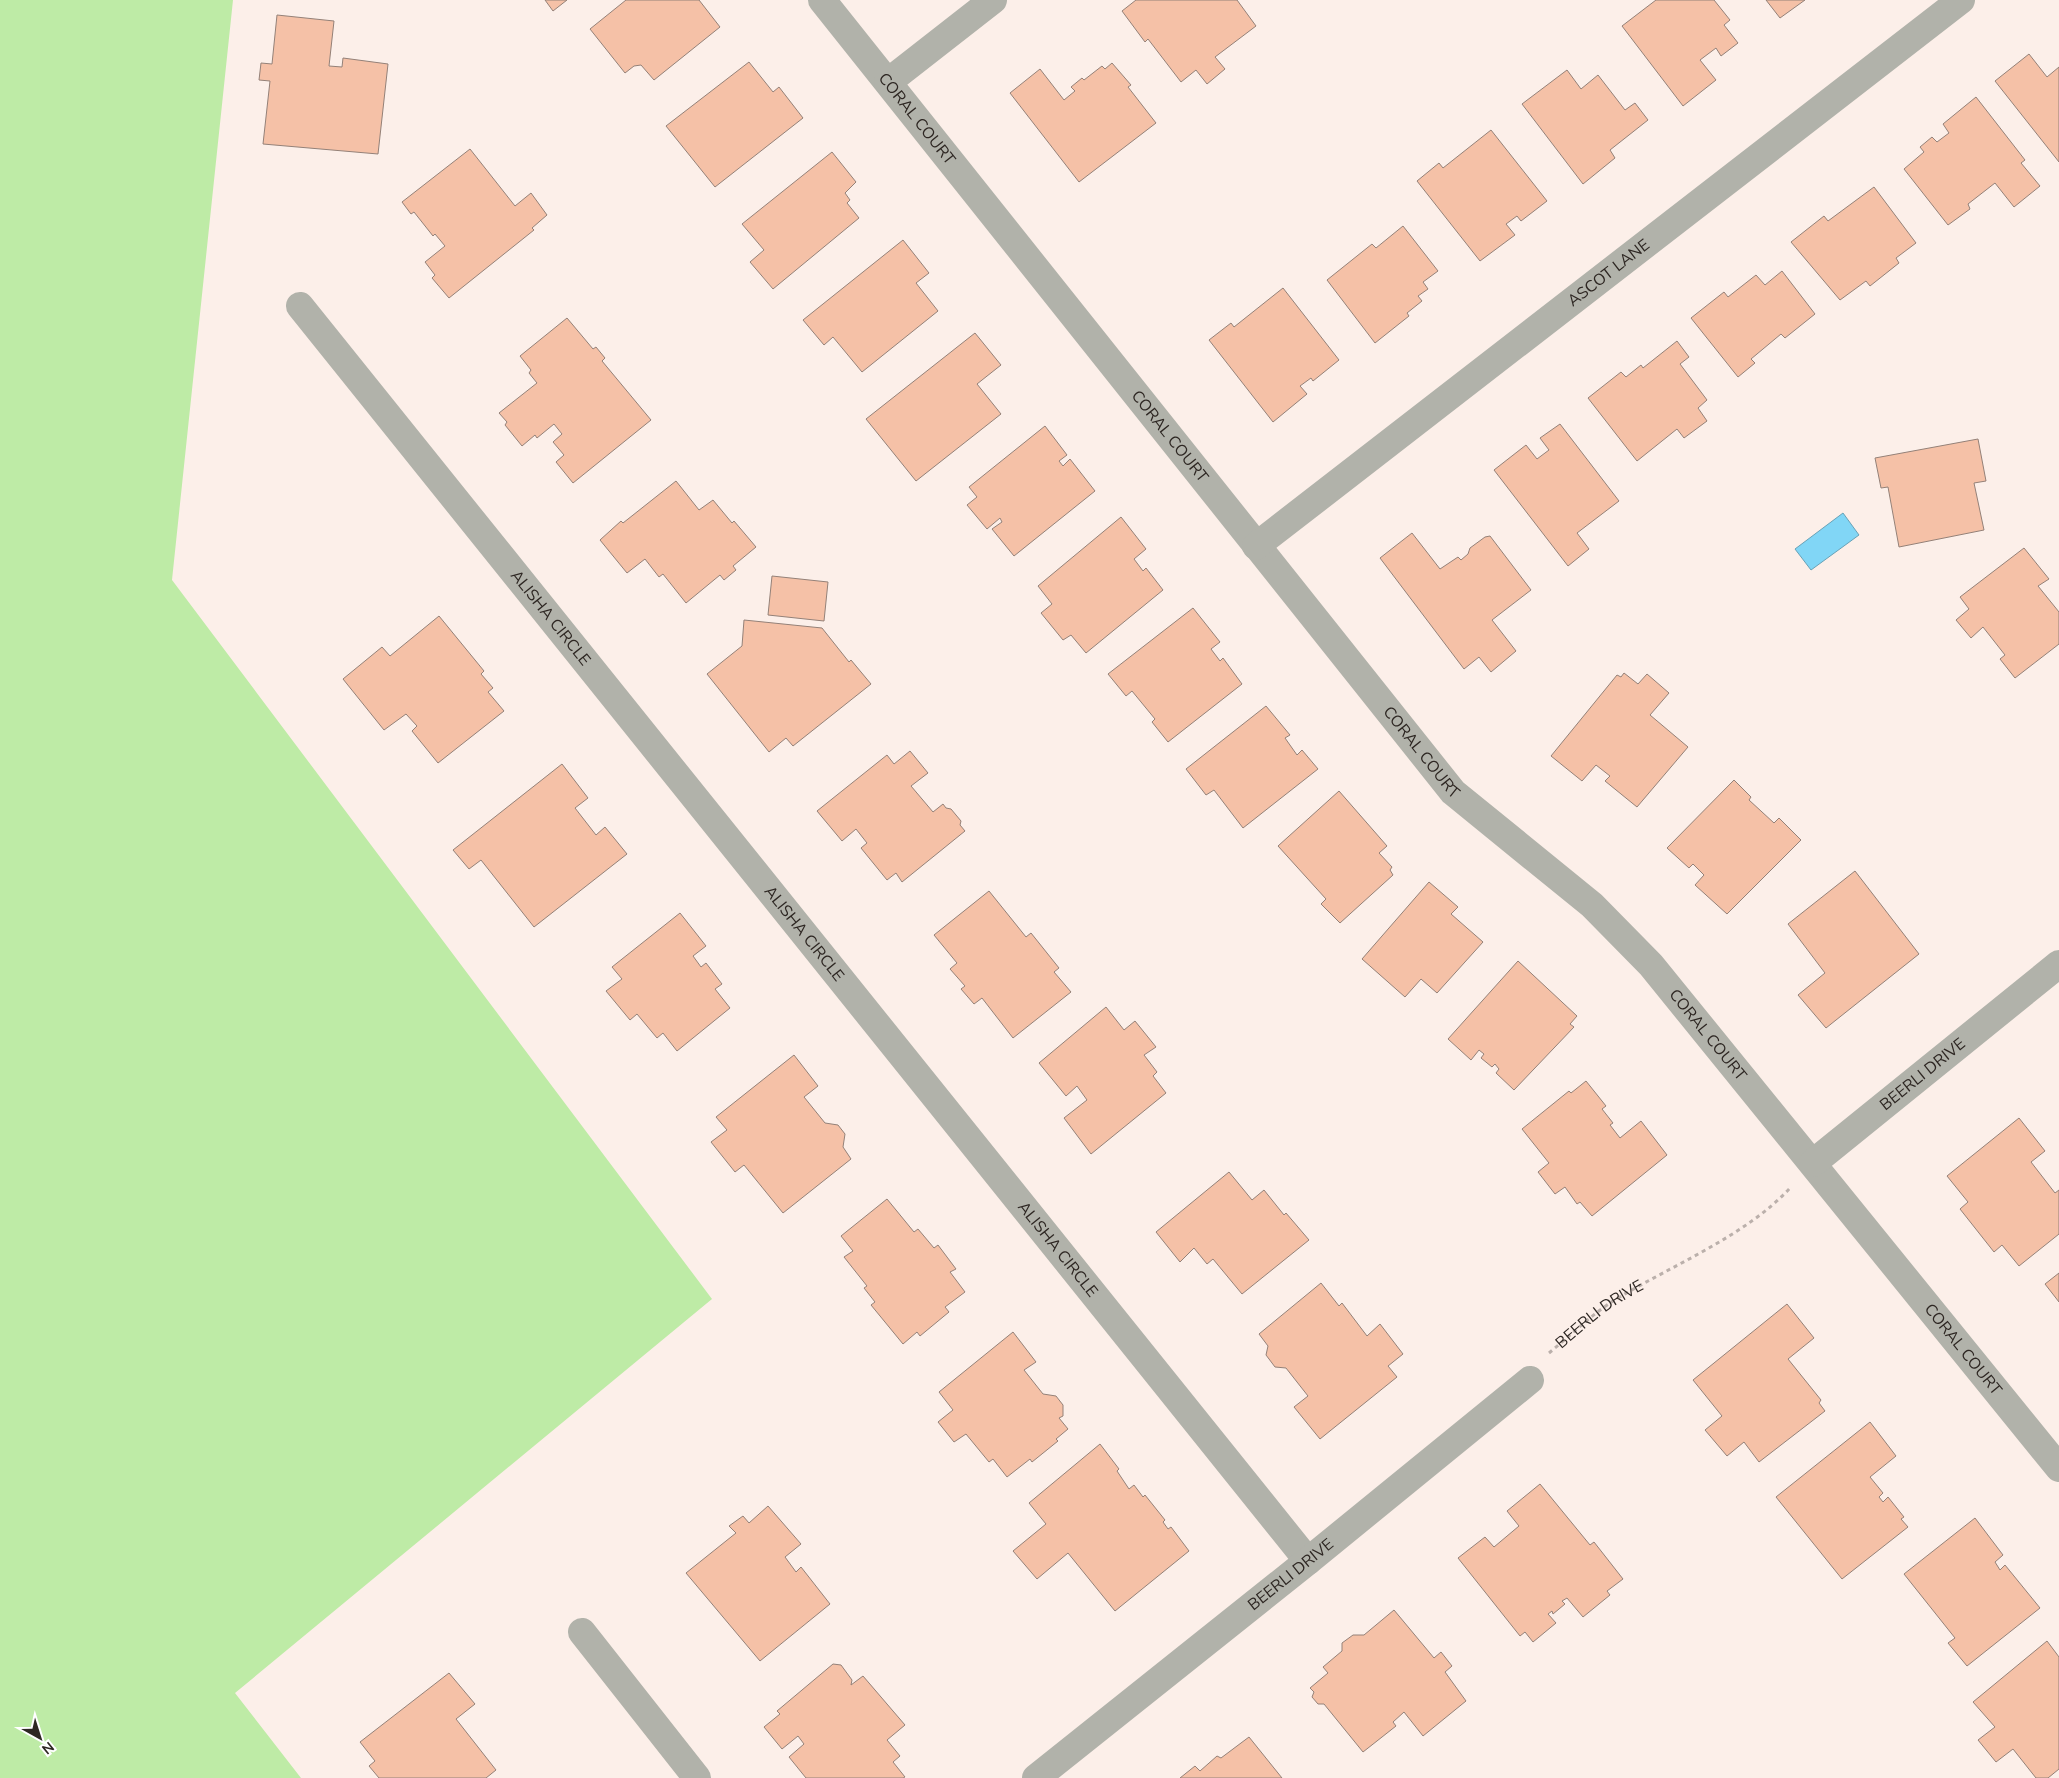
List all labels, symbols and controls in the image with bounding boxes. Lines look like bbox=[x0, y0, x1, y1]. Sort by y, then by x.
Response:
street label: CORAL COURT bbox=[873, 68, 960, 170]
street label: ASCOT LANE bbox=[1563, 234, 1654, 312]
street label: CORAL COURT bbox=[1126, 386, 1213, 487]
street label: ALISHA CIRCLE bbox=[505, 566, 596, 670]
street label: CORAL COURT bbox=[1378, 702, 1464, 804]
street label: ALISHA CIRCLE bbox=[759, 881, 849, 986]
street label: CORAL COURT bbox=[1664, 984, 1752, 1086]
street label: BEERLI DRIVE bbox=[1875, 1033, 1970, 1116]
street label: ALISHA CIRCLE bbox=[1013, 1197, 1103, 1302]
street label: BEERLI DRIVE bbox=[1551, 1275, 1647, 1354]
street label: CORAL COURT bbox=[1919, 1299, 2007, 1400]
street label: BEERLI DRIVE bbox=[1243, 1533, 1338, 1616]
north arrow bbox=[15, 1713, 65, 1763]
text: N bbox=[38, 1737, 58, 1758]

